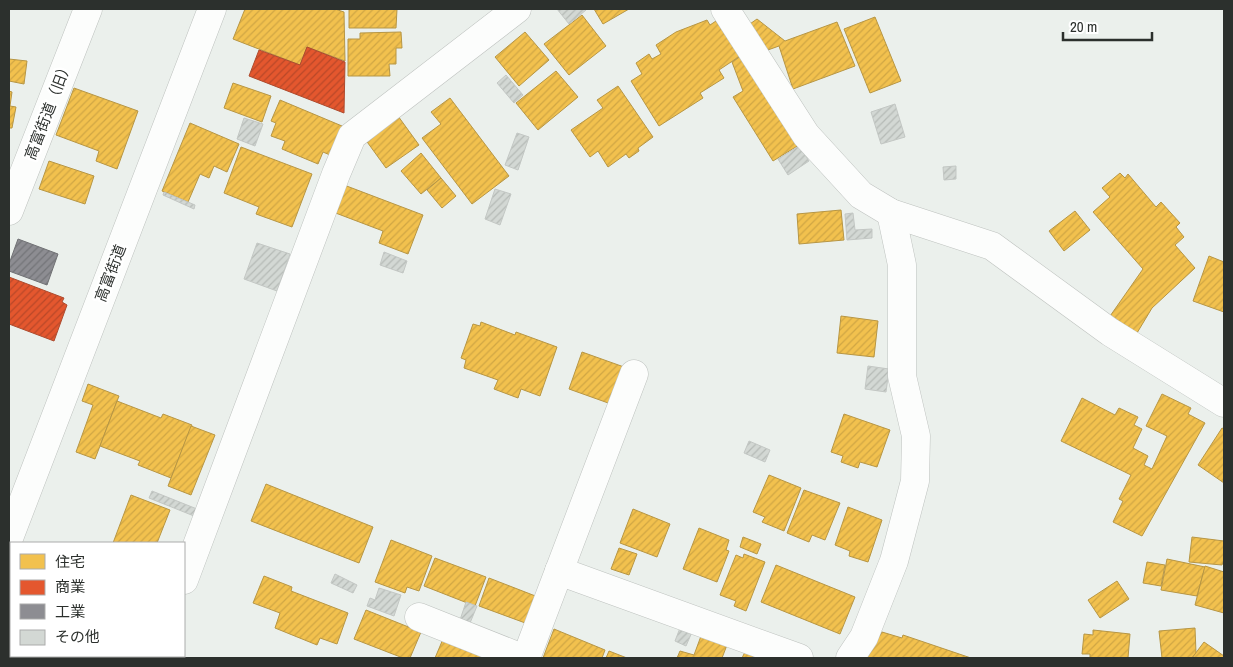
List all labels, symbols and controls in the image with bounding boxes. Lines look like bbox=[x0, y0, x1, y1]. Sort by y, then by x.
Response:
scale bar bbox=[1063, 10, 1152, 42]
text: 20 m bbox=[1070, 16, 1097, 37]
street label: 高富街道（旧） bbox=[19, 57, 77, 163]
street label: 高富街道 bbox=[89, 241, 131, 305]
legend bbox=[10, 542, 185, 657]
text: 住宅 bbox=[55, 551, 85, 572]
text: 商業 bbox=[55, 576, 85, 597]
text: 工業 bbox=[55, 601, 85, 622]
text: その他 bbox=[55, 626, 100, 647]

